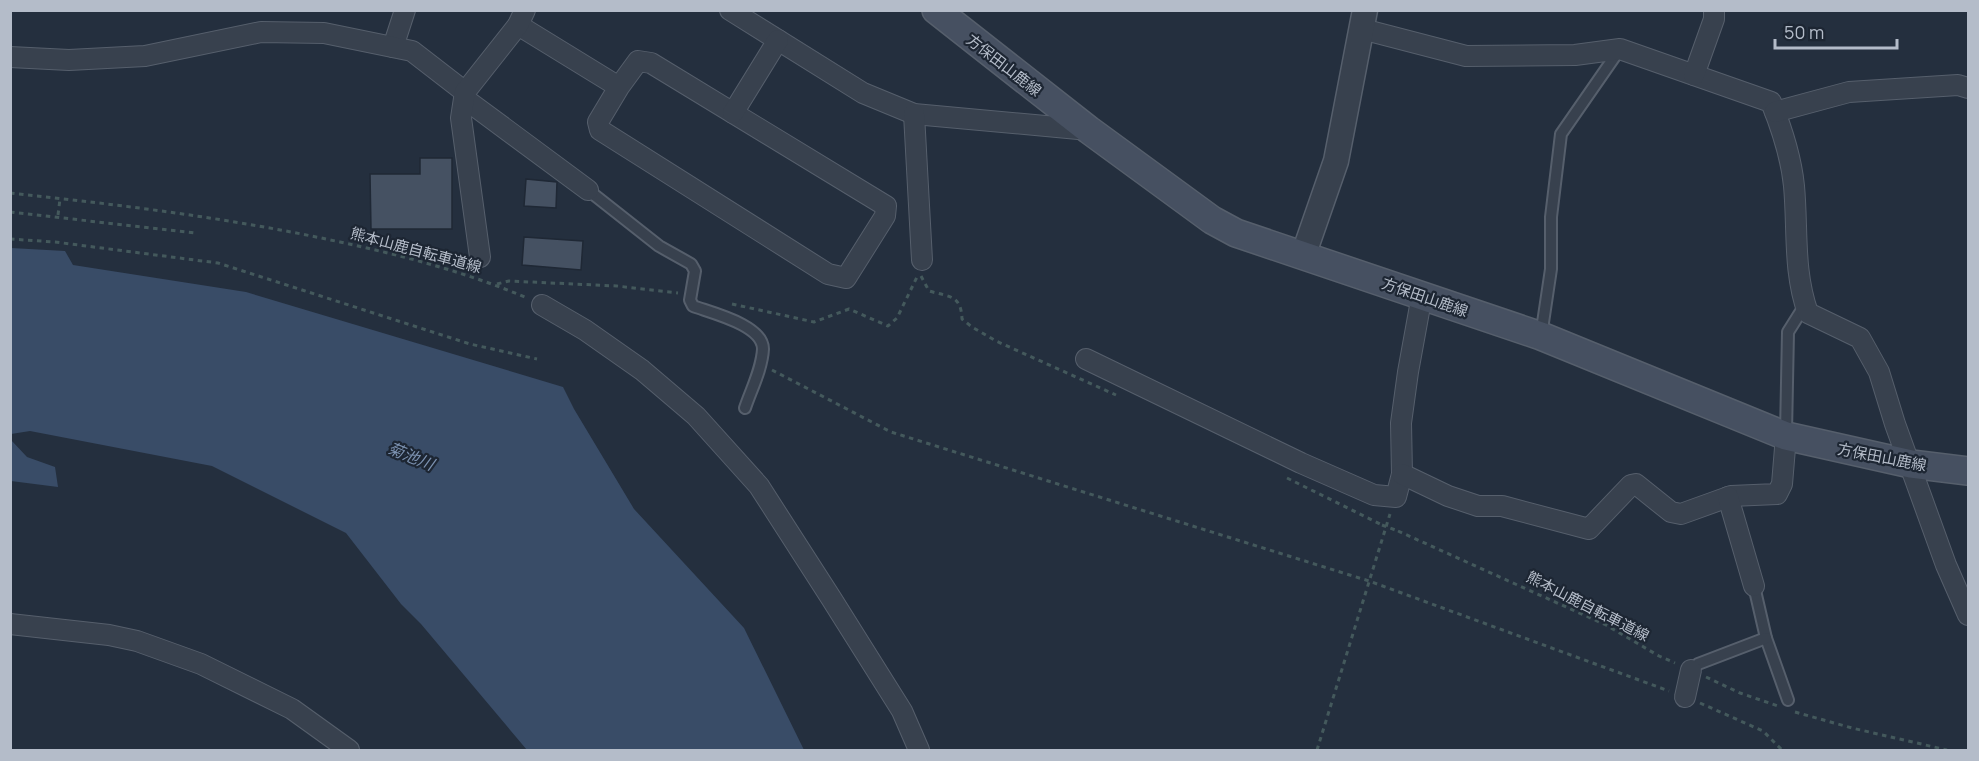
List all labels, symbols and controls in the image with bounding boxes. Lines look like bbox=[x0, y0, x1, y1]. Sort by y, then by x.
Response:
scale bar bbox=[1775, 12, 1896, 50]
text: 50 m bbox=[1784, 20, 1824, 44]
street label: 方保田山鹿線 bbox=[962, 29, 1046, 101]
street label: 熊本山鹿自転車道線 bbox=[348, 222, 484, 278]
street label: 方保田山鹿線 bbox=[1379, 272, 1471, 322]
water label: 菊池川 bbox=[385, 437, 439, 476]
street label: 方保田山鹿線 bbox=[1836, 438, 1928, 476]
street label: 熊本山鹿自転車道線 bbox=[1523, 566, 1653, 646]

